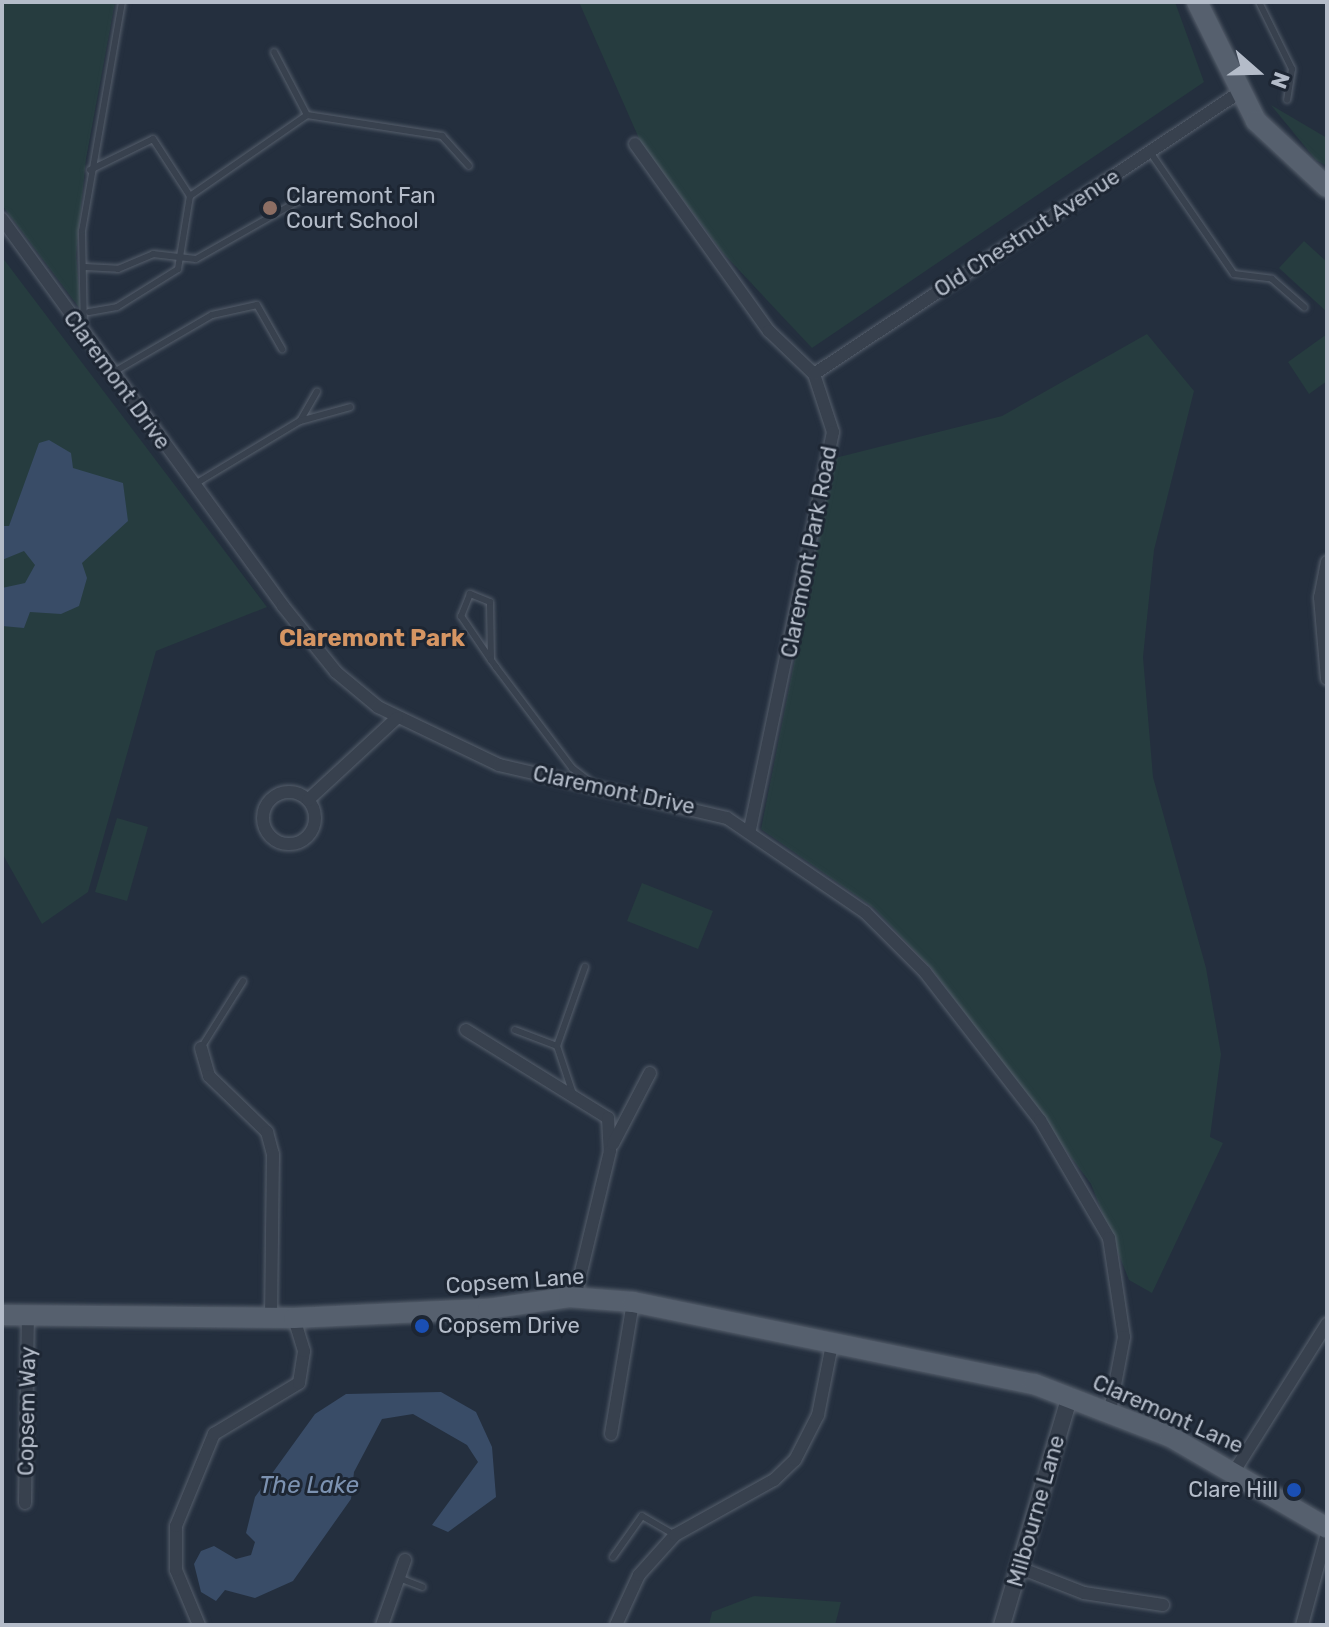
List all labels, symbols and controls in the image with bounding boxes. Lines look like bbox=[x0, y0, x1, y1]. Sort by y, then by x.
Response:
north arrow bbox=[1217, 32, 1297, 112]
text: N bbox=[1265, 68, 1295, 92]
street label: Old Chestnut Avenue bbox=[929, 163, 1125, 303]
place label: Claremont Fan Court School bbox=[286, 182, 436, 234]
marker: Claremont Fan Court School bbox=[261, 199, 279, 217]
street label: Claremont Drive bbox=[58, 306, 176, 454]
street label: Claremont Park Road bbox=[776, 444, 842, 660]
district label: Claremont Park bbox=[279, 625, 465, 653]
street label: Claremont Drive bbox=[531, 760, 697, 820]
street label: Copsem Lane bbox=[445, 1263, 585, 1299]
place label: Copsem Drive bbox=[438, 1313, 580, 1339]
marker: Copsem Drive bbox=[413, 1317, 431, 1335]
street label: Copsem Way bbox=[13, 1346, 41, 1476]
street label: Claremont Lane bbox=[1089, 1369, 1247, 1459]
street label: Milbourne Lane bbox=[1002, 1432, 1070, 1590]
water label: The Lake bbox=[259, 1472, 359, 1500]
place label: Clare Hill bbox=[1188, 1477, 1278, 1503]
marker: Clare Hill bbox=[1285, 1481, 1303, 1499]

